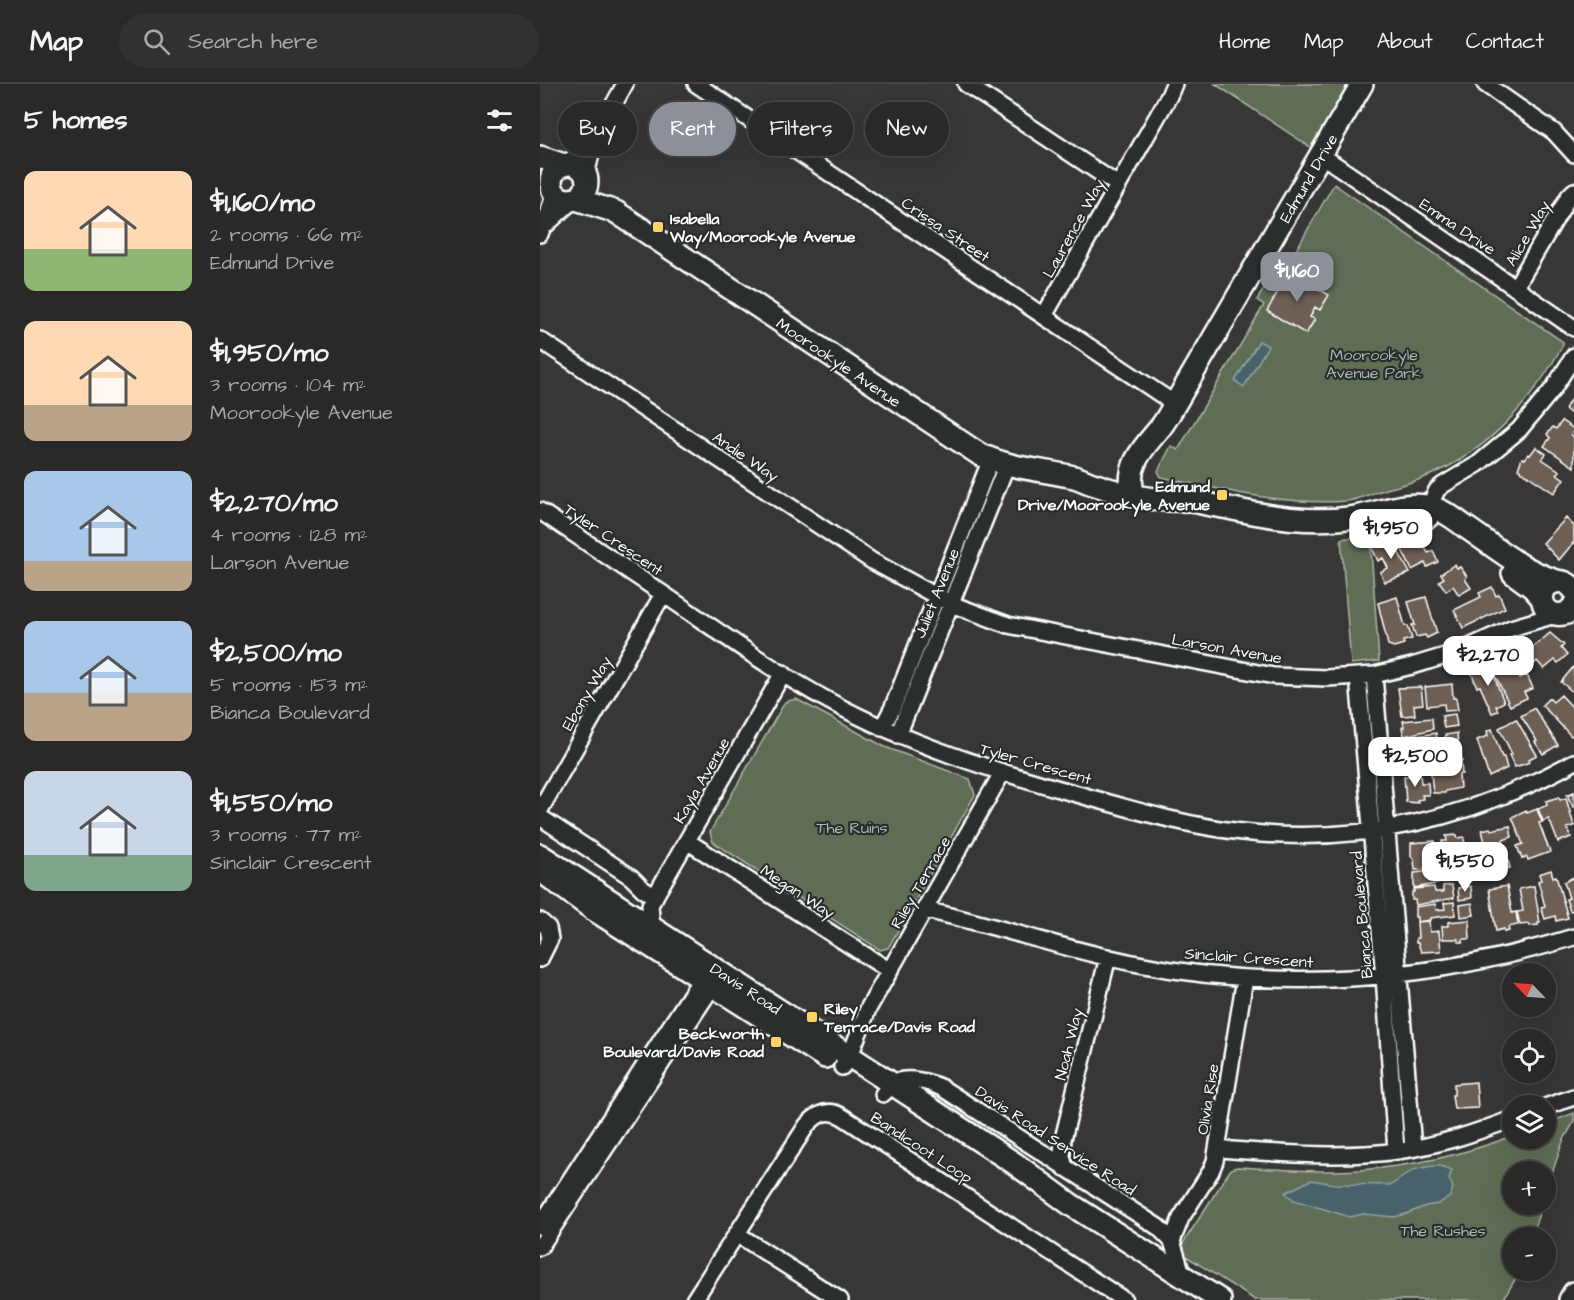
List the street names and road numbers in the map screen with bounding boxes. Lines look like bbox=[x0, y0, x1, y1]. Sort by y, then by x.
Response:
street label: Edmund Drive bbox=[1274, 130, 1343, 227]
street label: Laurence Way bbox=[1038, 175, 1111, 282]
street label: Crissa Street bbox=[897, 192, 995, 268]
street label: Emma Drive bbox=[1415, 193, 1500, 261]
street label: Alice Way bbox=[1500, 196, 1556, 271]
street label: Moorookyle Avenue bbox=[771, 313, 905, 414]
street label: Andie Way bbox=[707, 426, 783, 488]
street label: Tyler Crescent bbox=[559, 498, 668, 582]
street label: Juliet Avenue bbox=[909, 545, 965, 642]
street label: Larson Avenue bbox=[1170, 628, 1284, 670]
street label: Ebony Way bbox=[557, 652, 618, 735]
street label: Kayla Avenue bbox=[668, 733, 736, 828]
street label: Tyler Crescent bbox=[977, 738, 1095, 792]
street label: Riley Terrace bbox=[885, 832, 957, 933]
street label: Bianca Boulevard bbox=[1345, 850, 1379, 980]
street label: Megan Way bbox=[755, 860, 839, 925]
street label: Sinclair Crescent bbox=[1184, 943, 1315, 974]
street label: Davis Road bbox=[706, 958, 785, 1020]
street label: Noah Way bbox=[1049, 1006, 1090, 1083]
street label: Olivia Rise bbox=[1192, 1062, 1224, 1136]
street label: Davis Road Service Road bbox=[971, 1081, 1140, 1201]
street label: Bandicoot Loop bbox=[866, 1107, 977, 1189]

